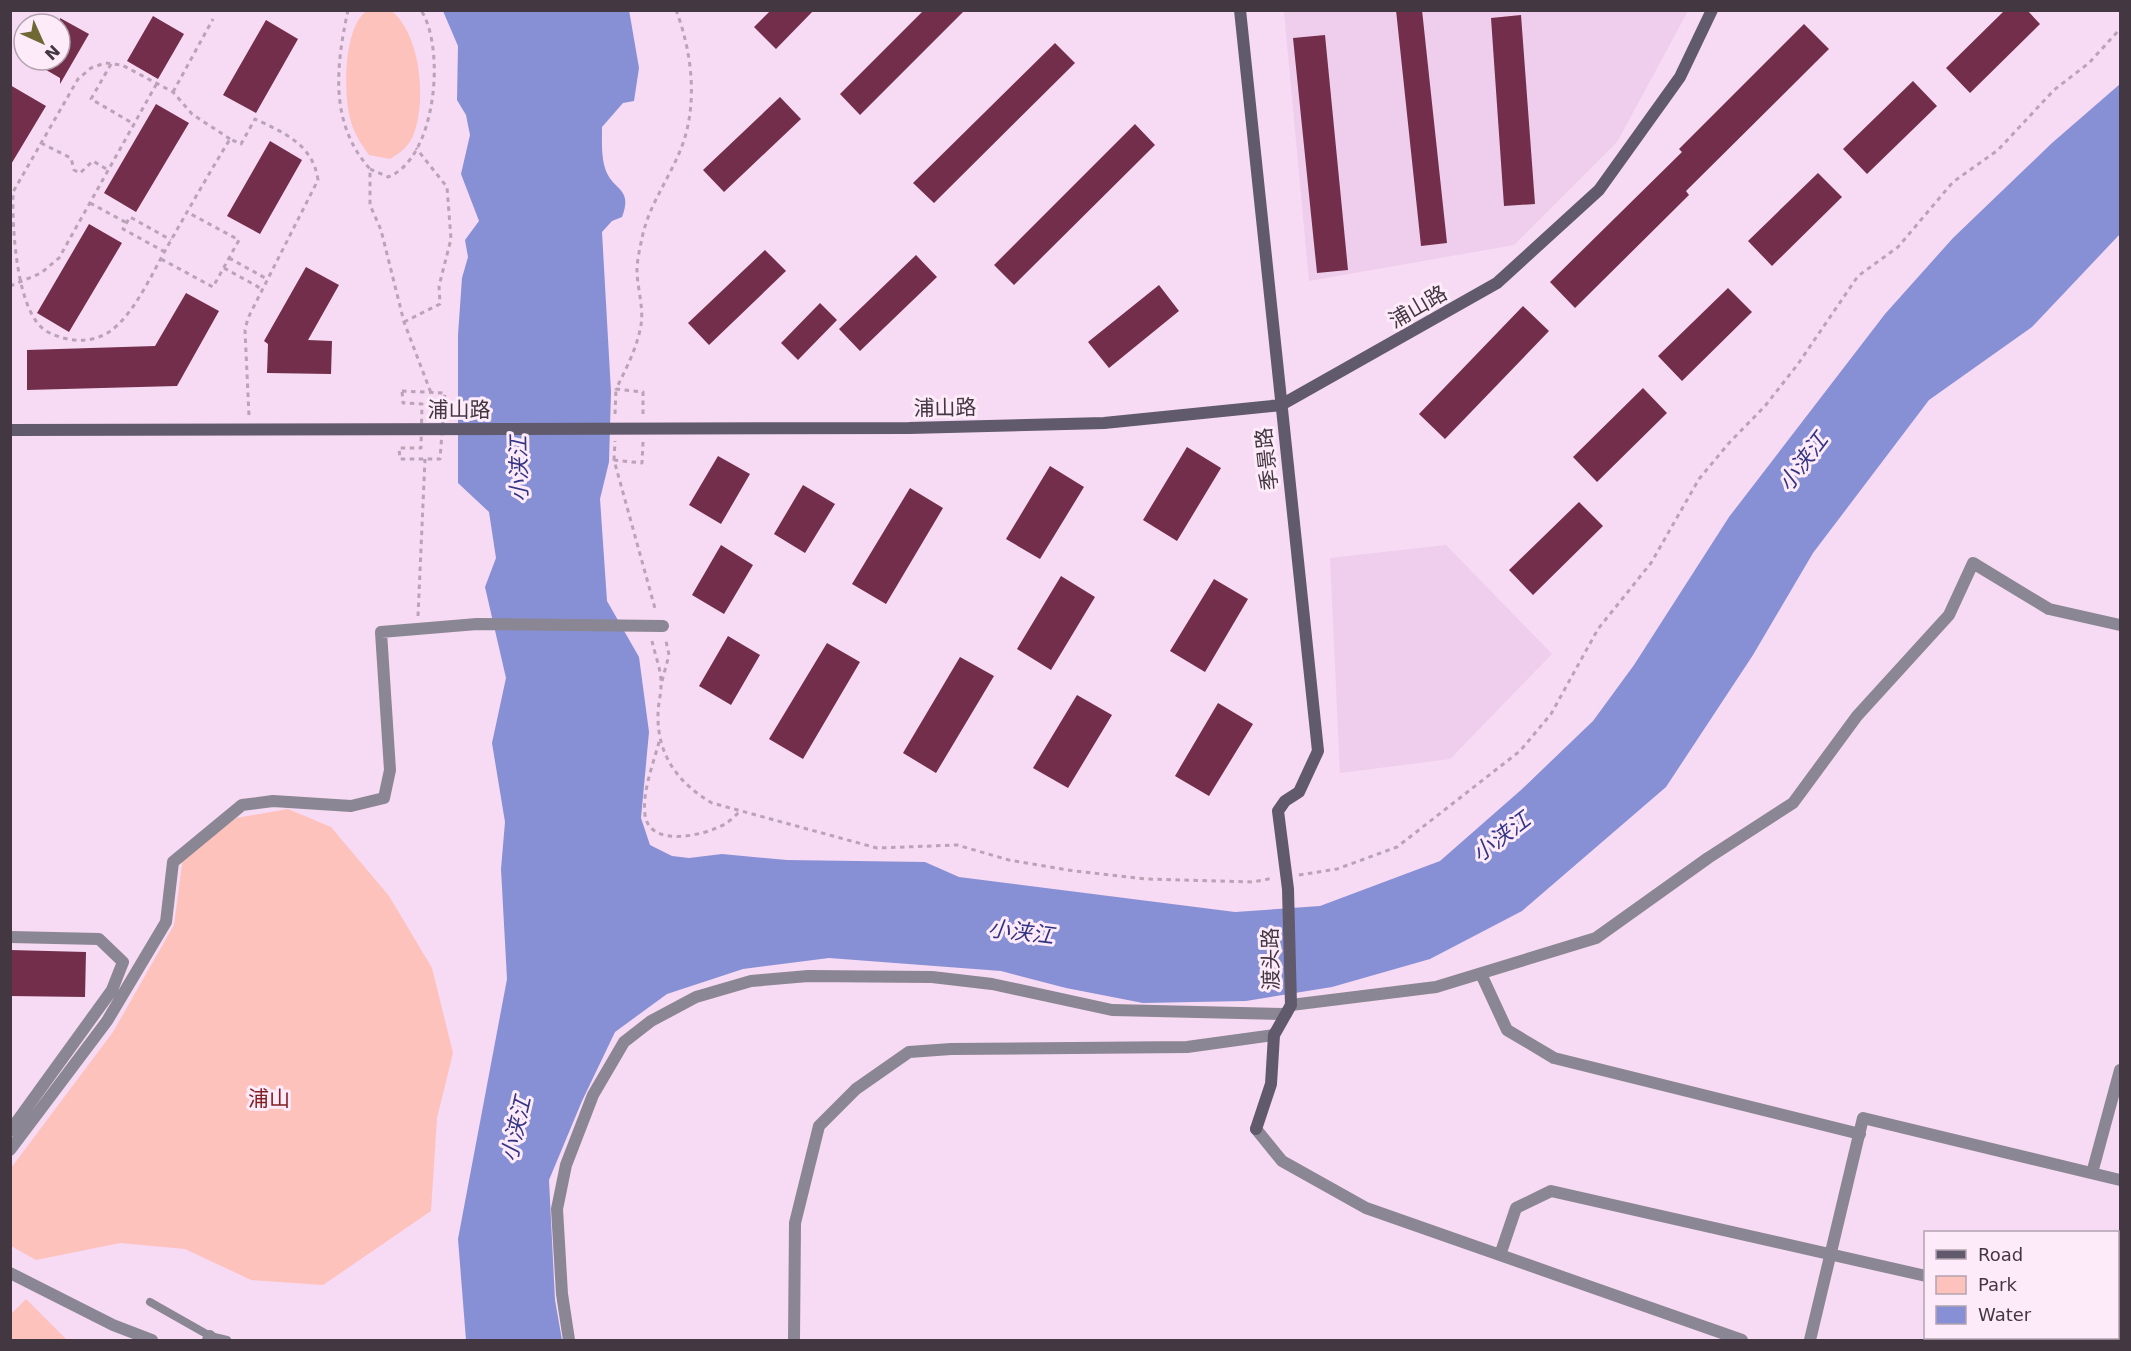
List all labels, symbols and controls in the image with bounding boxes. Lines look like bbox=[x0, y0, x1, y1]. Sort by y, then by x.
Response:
north arrow bbox=[12, 12, 72, 72]
text: N bbox=[41, 41, 64, 64]
street label: 浦山路 bbox=[1385, 281, 1451, 333]
street label: 浦山路 bbox=[913, 395, 977, 421]
street label: 浦山路 bbox=[428, 398, 491, 422]
street label: 季景路 bbox=[1252, 426, 1282, 492]
water label: 小浃江 bbox=[1773, 427, 1834, 496]
water label: 小浃江 bbox=[506, 434, 532, 502]
water label: 小浃江 bbox=[1467, 806, 1536, 867]
water label: 小浃江 bbox=[987, 916, 1057, 949]
street label: 渡头路 bbox=[1258, 927, 1284, 991]
park label: 浦山 bbox=[248, 1087, 290, 1111]
water label: 小浃江 bbox=[496, 1092, 536, 1164]
legend bbox=[1924, 1231, 2119, 1339]
text: Road bbox=[1978, 1244, 2023, 1265]
text: Park bbox=[1978, 1274, 2017, 1295]
text: Water bbox=[1978, 1304, 2032, 1325]

